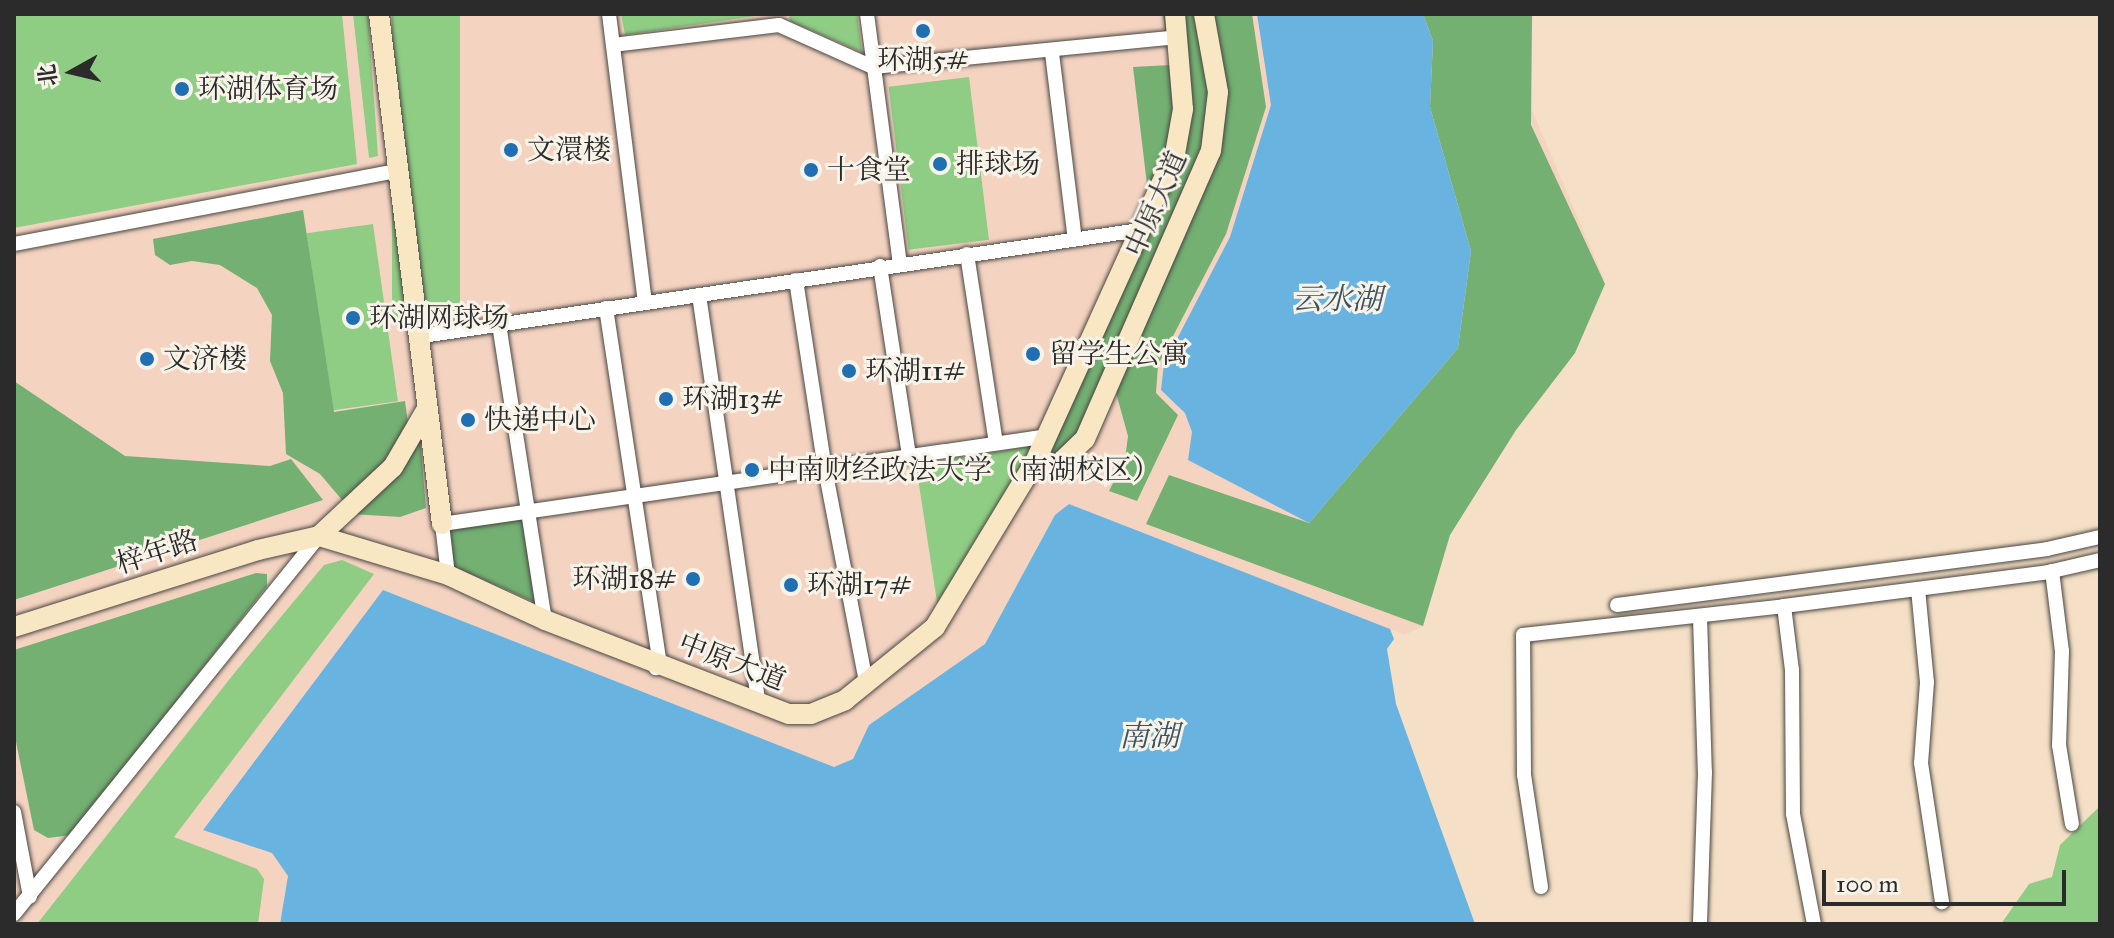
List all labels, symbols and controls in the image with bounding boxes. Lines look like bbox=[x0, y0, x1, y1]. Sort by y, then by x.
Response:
marker: 环湖5# bbox=[914, 22, 932, 40]
north arrow bbox=[32, 32, 112, 112]
place label: 环湖5# bbox=[877, 43, 969, 77]
text: 北 bbox=[33, 63, 63, 88]
place label: 环湖体育场 bbox=[198, 72, 338, 106]
marker: 环湖体育场 bbox=[173, 80, 191, 98]
place label: 文澴楼 bbox=[527, 133, 611, 167]
marker: 文澴楼 bbox=[502, 141, 520, 159]
street label: 中原大道 bbox=[1118, 146, 1194, 262]
place label: 排球场 bbox=[956, 147, 1040, 181]
place label: 十食堂 bbox=[827, 153, 911, 187]
marker: 排球场 bbox=[931, 155, 949, 173]
marker: 十食堂 bbox=[802, 161, 820, 179]
water label: 云水湖 bbox=[1292, 281, 1382, 317]
place label: 环湖网球场 bbox=[369, 301, 509, 335]
marker: 环湖网球场 bbox=[344, 309, 362, 327]
place label: 留学生公寓 bbox=[1049, 337, 1189, 371]
place label: 文济楼 bbox=[163, 342, 247, 376]
marker: 留学生公寓 bbox=[1024, 345, 1042, 363]
marker: 文济楼 bbox=[138, 350, 156, 368]
place label: 环湖11# bbox=[865, 354, 966, 388]
marker: 环湖11# bbox=[840, 362, 858, 380]
place label: 环湖13# bbox=[682, 382, 783, 416]
marker: 环湖13# bbox=[657, 390, 675, 408]
place label: 快递中心 bbox=[484, 403, 596, 437]
marker: 快递中心 bbox=[459, 411, 477, 429]
place label: 中南财经政法大学（南湖校区） bbox=[768, 453, 1160, 487]
marker: 中南财经政法大学（南湖校区） bbox=[743, 461, 761, 479]
street label: 梓年路 bbox=[112, 523, 202, 581]
place label: 环湖18# bbox=[572, 562, 677, 596]
place label: 环湖17# bbox=[807, 568, 912, 602]
marker: 环湖18# bbox=[684, 570, 702, 588]
marker: 环湖17# bbox=[782, 576, 800, 594]
street label: 中原大道 bbox=[674, 626, 790, 698]
water label: 南湖 bbox=[1119, 718, 1179, 754]
scale bar bbox=[1826, 854, 2070, 904]
text: 100 m bbox=[1836, 869, 1899, 899]

